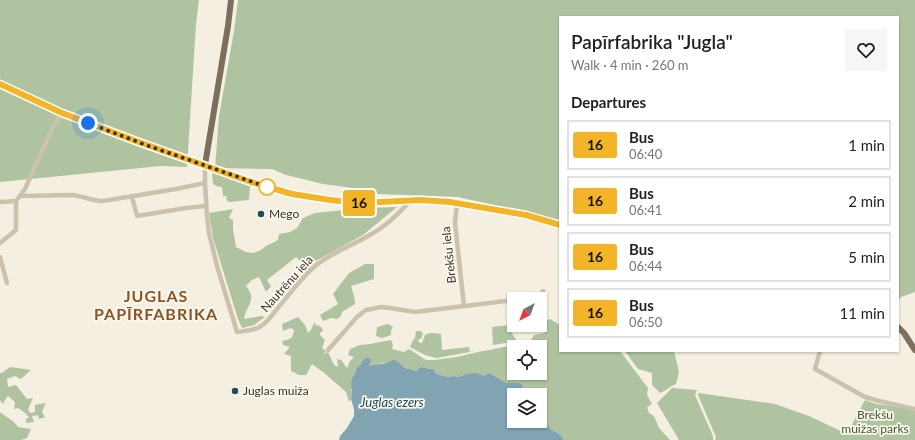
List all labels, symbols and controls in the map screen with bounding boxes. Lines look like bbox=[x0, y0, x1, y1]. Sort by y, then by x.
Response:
button: heart bbox=[845, 29, 887, 71]
text: Papīrfabrika "Jugla" bbox=[571, 30, 733, 53]
text: Walk · 4 min · 260 m bbox=[571, 57, 689, 73]
text: Departures bbox=[571, 93, 646, 111]
your location bbox=[78, 113, 98, 133]
text: Bus bbox=[629, 128, 654, 146]
text: 16 bbox=[587, 136, 603, 153]
text: 1 min bbox=[848, 136, 885, 154]
text: 06:40 bbox=[629, 146, 662, 162]
unlabelled marker bbox=[258, 178, 276, 196]
text: Bus bbox=[629, 184, 654, 202]
line badge: 16 bbox=[341, 190, 377, 216]
text: 16 bbox=[587, 192, 603, 209]
text: 2 min bbox=[848, 192, 885, 210]
text: 16 bbox=[351, 194, 367, 211]
text: 06:41 bbox=[629, 202, 662, 218]
place label: Mego bbox=[269, 206, 299, 221]
marker: Mego bbox=[256, 209, 266, 219]
street label: Brekšu iela bbox=[438, 226, 459, 284]
text: Bus bbox=[629, 240, 654, 258]
text: 16 bbox=[587, 248, 603, 265]
text: 5 min bbox=[848, 248, 885, 266]
street label: Nautrēnu iela bbox=[257, 252, 316, 315]
text: 06:44 bbox=[629, 258, 662, 274]
district label: JUGLAS PAPĪRFABRIKA bbox=[94, 286, 218, 323]
north arrow bbox=[507, 292, 547, 332]
map controls bbox=[507, 292, 547, 428]
text: Bus bbox=[629, 296, 654, 314]
text: 16 bbox=[587, 304, 603, 321]
text: 11 min bbox=[839, 304, 885, 322]
text: 06:50 bbox=[629, 314, 662, 330]
button: locate bbox=[507, 340, 547, 380]
place label: Juglas muiža bbox=[243, 383, 309, 398]
marker: Juglas muiža bbox=[230, 386, 240, 396]
button: layers bbox=[507, 388, 547, 428]
water label: Juglas ezers bbox=[359, 394, 424, 410]
park label: Brekšu muižas parks bbox=[841, 407, 909, 436]

